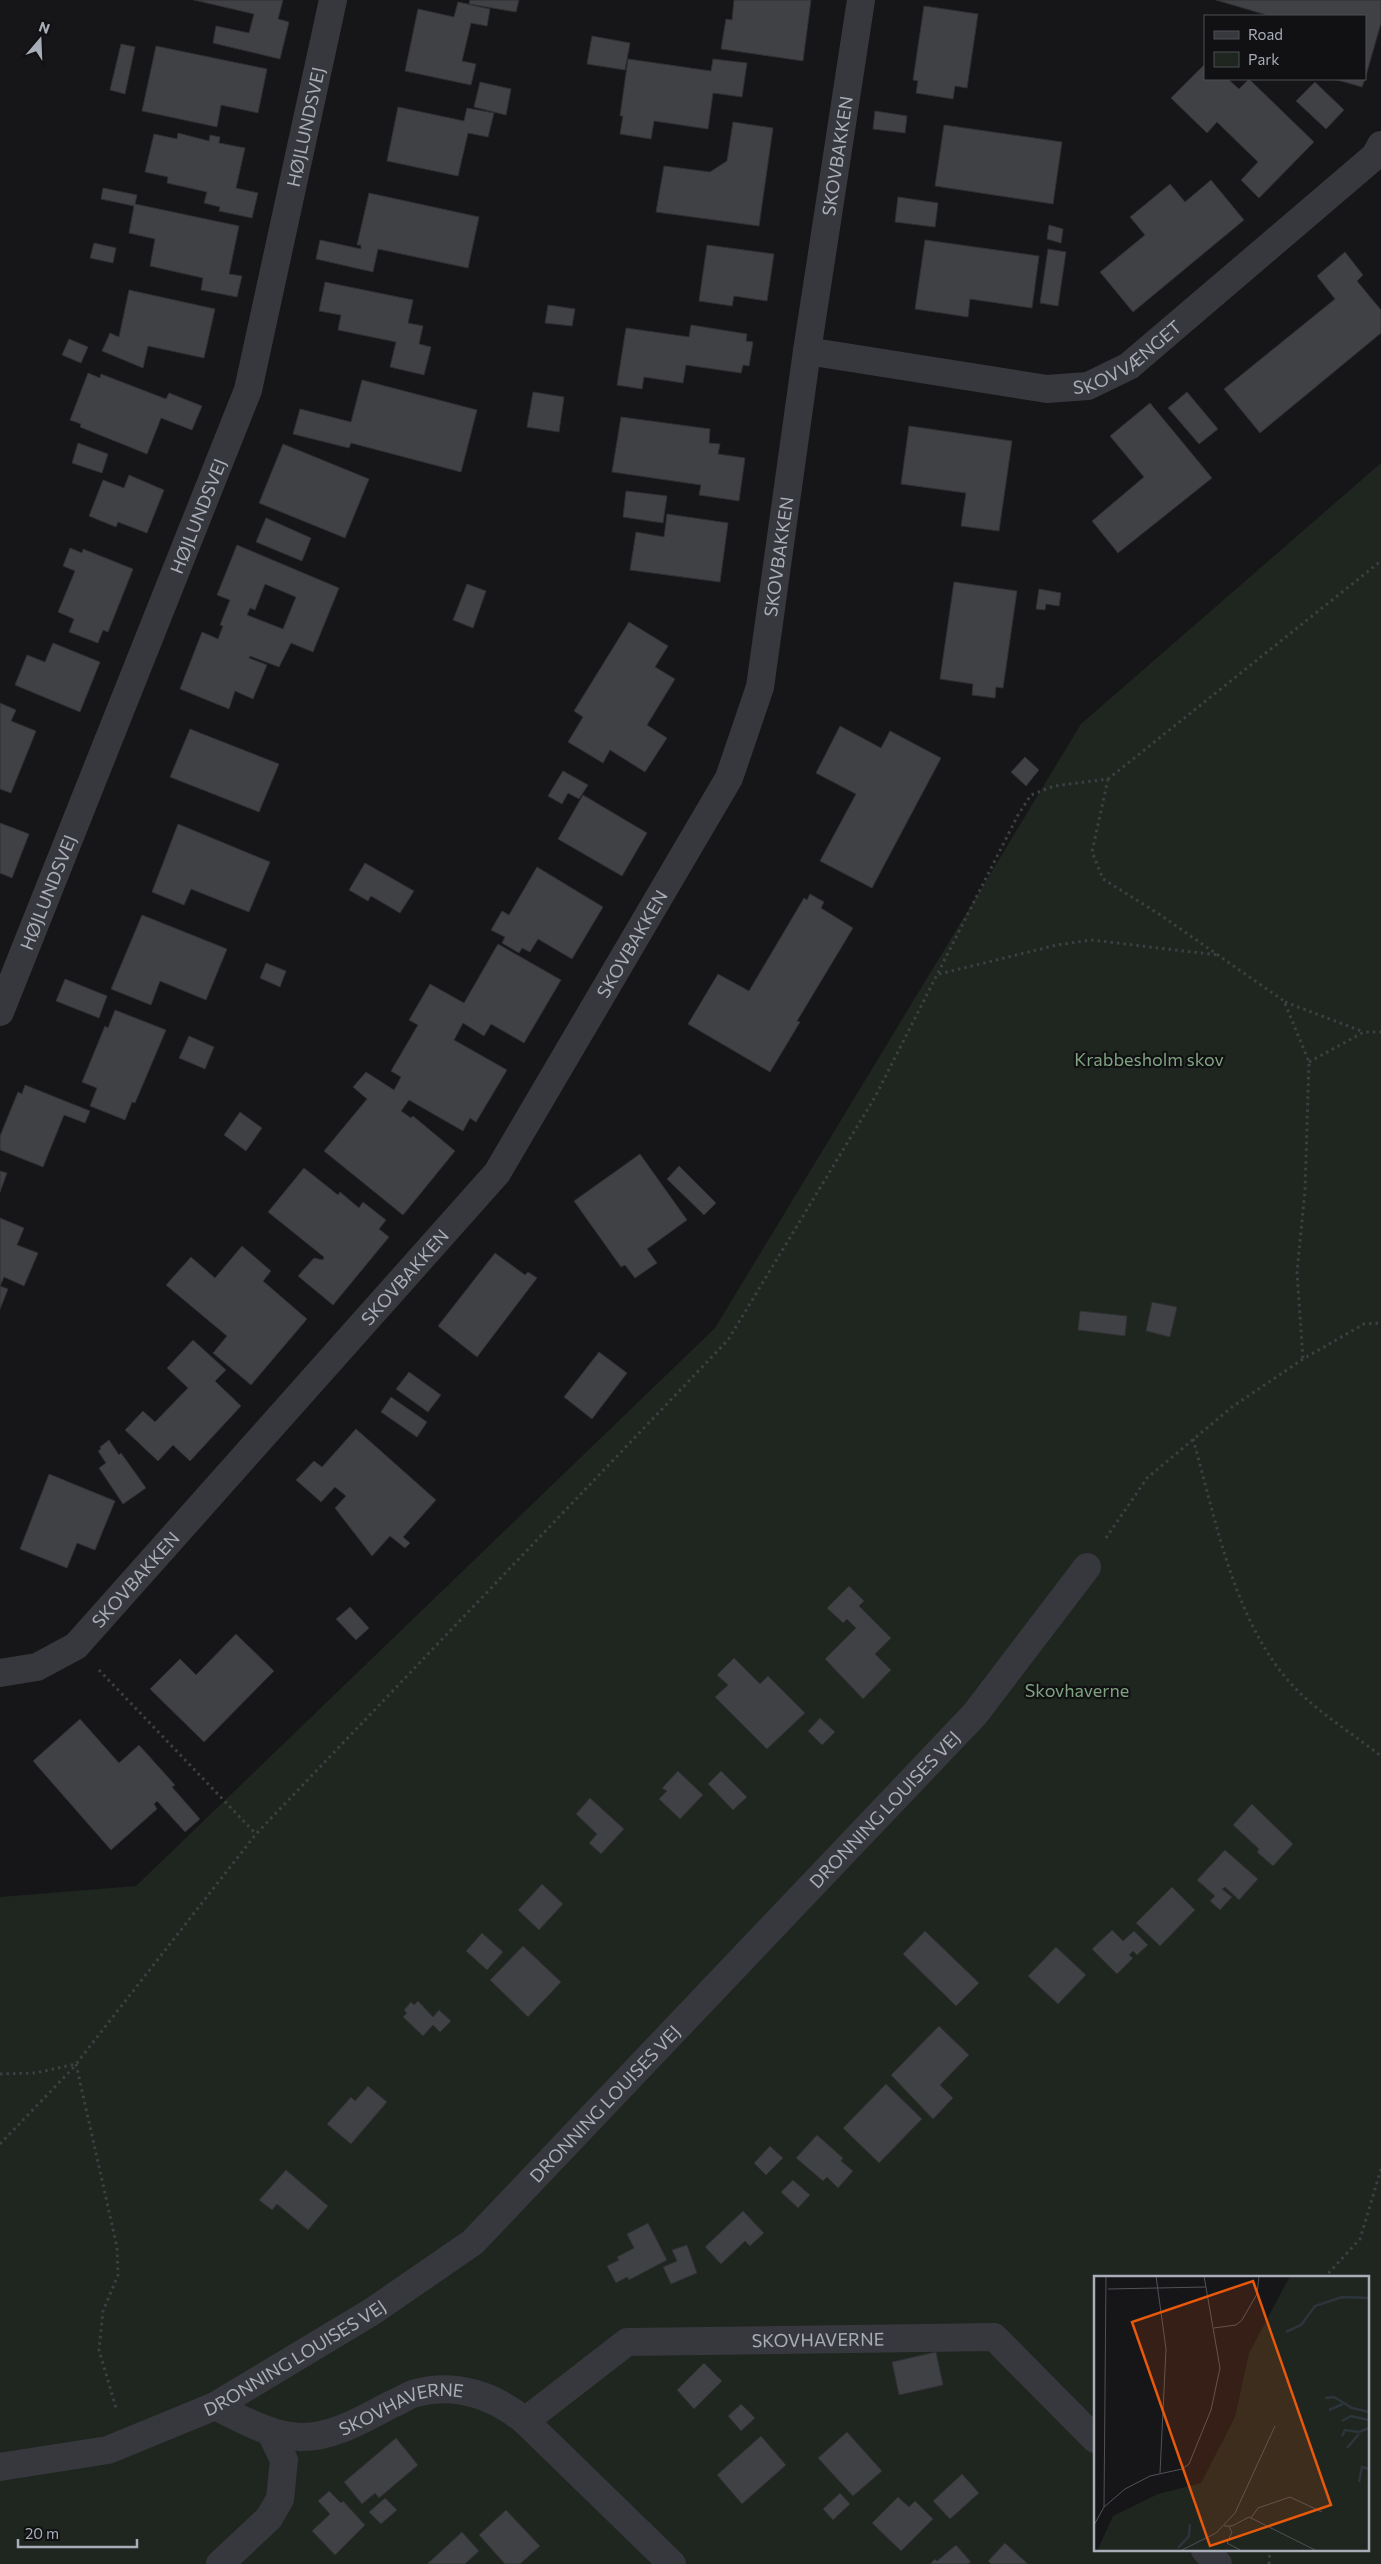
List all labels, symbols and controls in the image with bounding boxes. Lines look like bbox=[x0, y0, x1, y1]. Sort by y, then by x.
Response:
north arrow bbox=[15, 15, 65, 65]
legend bbox=[1204, 15, 1366, 80]
text: N bbox=[37, 17, 52, 37]
text: Road bbox=[1248, 25, 1283, 43]
text: Park bbox=[1248, 50, 1279, 68]
street label: HØJLUNDSVEJ bbox=[282, 65, 329, 189]
street label: SKOVBAKKEN bbox=[817, 94, 857, 217]
street label: SKOVVÆNGET bbox=[1072, 315, 1186, 398]
street label: HØJLUNDSVEJ bbox=[165, 455, 231, 577]
street label: SKOVBAKKEN bbox=[759, 495, 798, 618]
street label: HØJLUNDSVEJ bbox=[15, 831, 81, 953]
street label: SKOVBAKKEN bbox=[592, 886, 672, 1001]
park label: Krabbesholm skov bbox=[1074, 1048, 1224, 1070]
street label: SKOVBAKKEN bbox=[356, 1224, 453, 1329]
street label: SKOVBAKKEN bbox=[87, 1527, 184, 1632]
park label: Skovhaverne bbox=[1025, 1679, 1129, 1701]
street label: DRONNING LOUISES VEJ bbox=[805, 1726, 964, 1892]
street label: DRONNING LOUISES VEJ bbox=[525, 2020, 685, 2187]
inset map bbox=[1094, 2276, 1368, 2552]
street label: DRONNING LOUISES VEJ bbox=[200, 2295, 390, 2420]
street label: SKOVHAVERNE bbox=[751, 2327, 884, 2351]
street label: SKOVHAVERNE bbox=[335, 2378, 465, 2440]
scale bar bbox=[18, 2516, 136, 2548]
text: 20 m bbox=[25, 2524, 59, 2542]

